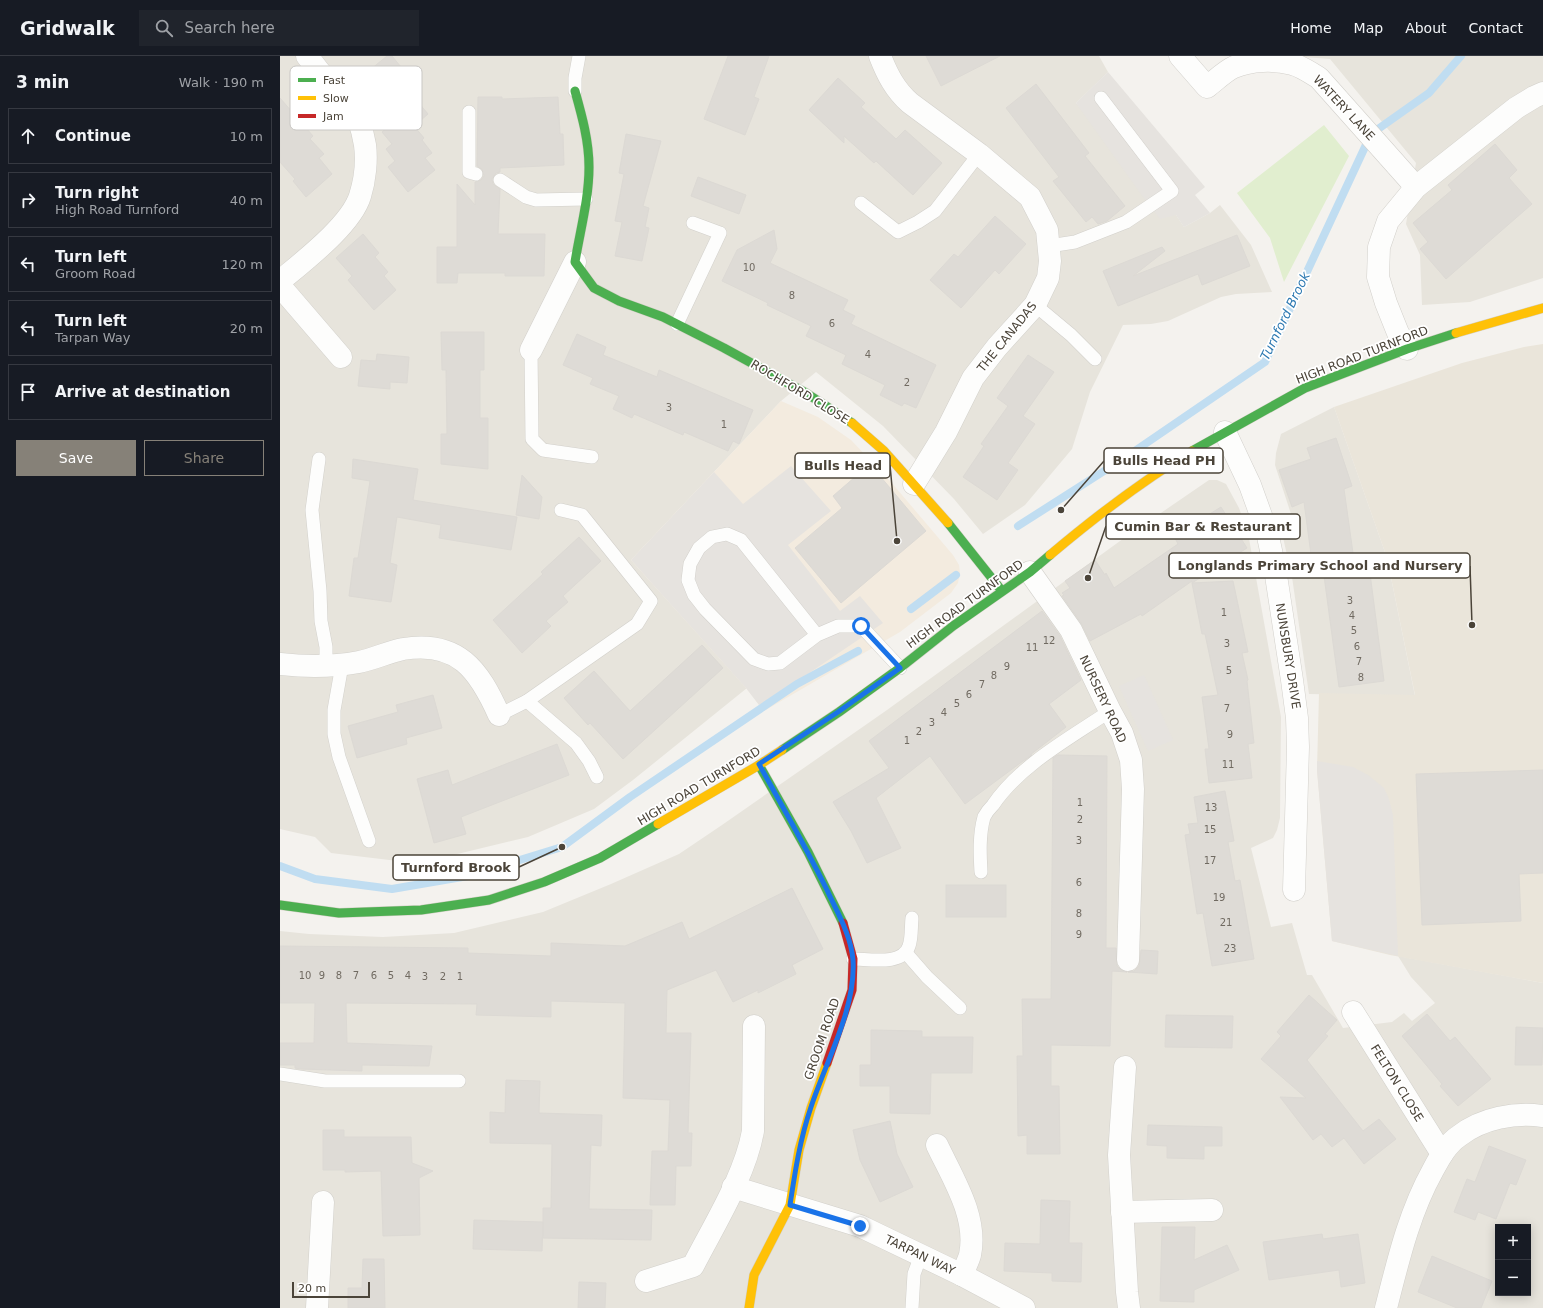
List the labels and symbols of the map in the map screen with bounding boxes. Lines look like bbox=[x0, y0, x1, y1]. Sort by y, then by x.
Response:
legend bbox=[290, 66, 422, 130]
street label: WATERY LANE bbox=[1310, 73, 1378, 143]
text: Fast bbox=[323, 74, 346, 87]
text: Slow bbox=[323, 92, 349, 105]
text: Jam bbox=[322, 110, 344, 123]
house number: 10 bbox=[743, 262, 755, 273]
water label: Turnford Brook bbox=[1257, 269, 1313, 363]
house number: 8 bbox=[789, 290, 795, 301]
street label: THE CANADAS bbox=[974, 299, 1040, 376]
house number: 6 bbox=[829, 318, 835, 329]
street label: HIGH ROAD TURNFORD bbox=[1294, 323, 1430, 387]
house number: 4 bbox=[865, 349, 871, 360]
street label: ROCHFORD CLOSE bbox=[748, 357, 852, 427]
house number: 2 bbox=[904, 377, 910, 388]
house number: 3 bbox=[666, 402, 672, 413]
house number: 1 bbox=[721, 419, 727, 430]
callout: Bulls Head PH bbox=[1104, 448, 1223, 473]
callout: Bulls Head bbox=[795, 453, 890, 478]
text: Bulls Head PH bbox=[1112, 453, 1216, 468]
text: Bulls Head bbox=[804, 458, 882, 473]
callout: Cumin Bar & Restaurant bbox=[1106, 514, 1300, 539]
text: Cumin Bar & Restaurant bbox=[1114, 519, 1292, 534]
callout: Longlands Primary School and Nursery bbox=[1169, 553, 1470, 578]
street label: HIGH ROAD TURNFORD bbox=[904, 557, 1026, 651]
text: Longlands Primary School and Nursery bbox=[1178, 558, 1463, 573]
house number: 3 bbox=[1347, 595, 1353, 606]
street label: NUNSBURY DRIVE bbox=[1273, 602, 1303, 710]
house number: 1 bbox=[1221, 607, 1227, 618]
house number: 4 bbox=[1349, 610, 1355, 621]
route start bbox=[852, 617, 870, 635]
house number: 5 bbox=[1351, 625, 1357, 636]
house number: 12 bbox=[1043, 635, 1055, 646]
house number: 3 bbox=[1224, 638, 1230, 649]
house number: 6 bbox=[1354, 641, 1360, 652]
house number: 11 bbox=[1026, 642, 1038, 653]
street label: NURSERY ROAD bbox=[1077, 653, 1129, 745]
house number: 7 bbox=[1356, 656, 1362, 667]
house number: 9 bbox=[1004, 661, 1010, 672]
house number: 5 bbox=[1226, 665, 1232, 676]
house number: 8 bbox=[991, 670, 997, 681]
house number: 8 bbox=[1358, 672, 1364, 683]
house number: 7 bbox=[979, 679, 985, 690]
house number: 6 bbox=[966, 689, 972, 700]
house number: 5 bbox=[954, 698, 960, 709]
house number: 7 bbox=[1224, 703, 1230, 714]
house number: 4 bbox=[941, 707, 947, 718]
house number: 3 bbox=[929, 717, 935, 728]
house number: 2 bbox=[916, 726, 922, 737]
house number: 9 bbox=[1227, 729, 1233, 740]
house number: 1 bbox=[904, 735, 910, 746]
street label: HIGH ROAD TURNFORD bbox=[635, 744, 763, 828]
house number: 11 bbox=[1222, 759, 1234, 770]
house number: 1 bbox=[1077, 797, 1083, 808]
house number: 13 bbox=[1205, 802, 1217, 813]
house number: 2 bbox=[1077, 814, 1083, 825]
house number: 15 bbox=[1204, 824, 1216, 835]
house number: 3 bbox=[1076, 835, 1082, 846]
callout: Turnford Brook bbox=[393, 855, 519, 880]
house number: 17 bbox=[1204, 855, 1216, 866]
text: Turnford Brook bbox=[401, 860, 511, 875]
house number: 6 bbox=[1076, 877, 1082, 888]
house number: 19 bbox=[1213, 892, 1225, 903]
house number: 8 bbox=[1076, 908, 1082, 919]
house number: 21 bbox=[1220, 917, 1232, 928]
house number: 9 bbox=[1076, 929, 1082, 940]
house number: 23 bbox=[1224, 943, 1236, 954]
house number: 10 bbox=[299, 970, 311, 981]
house number: 9 bbox=[319, 970, 325, 981]
house number: 8 bbox=[336, 970, 342, 981]
house number: 7 bbox=[353, 970, 359, 981]
house number: 6 bbox=[371, 970, 377, 981]
house number: 5 bbox=[388, 970, 394, 981]
house number: 4 bbox=[405, 970, 411, 981]
house number: 3 bbox=[422, 971, 428, 982]
house number: 2 bbox=[440, 971, 446, 982]
house number: 1 bbox=[457, 971, 463, 982]
street label: GROOM ROAD bbox=[801, 996, 843, 1082]
street label: FELTON CLOSE bbox=[1368, 1042, 1426, 1124]
route end bbox=[851, 1217, 869, 1235]
street label: TARPAN WAY bbox=[882, 1232, 958, 1278]
scale bar bbox=[292, 1280, 370, 1299]

